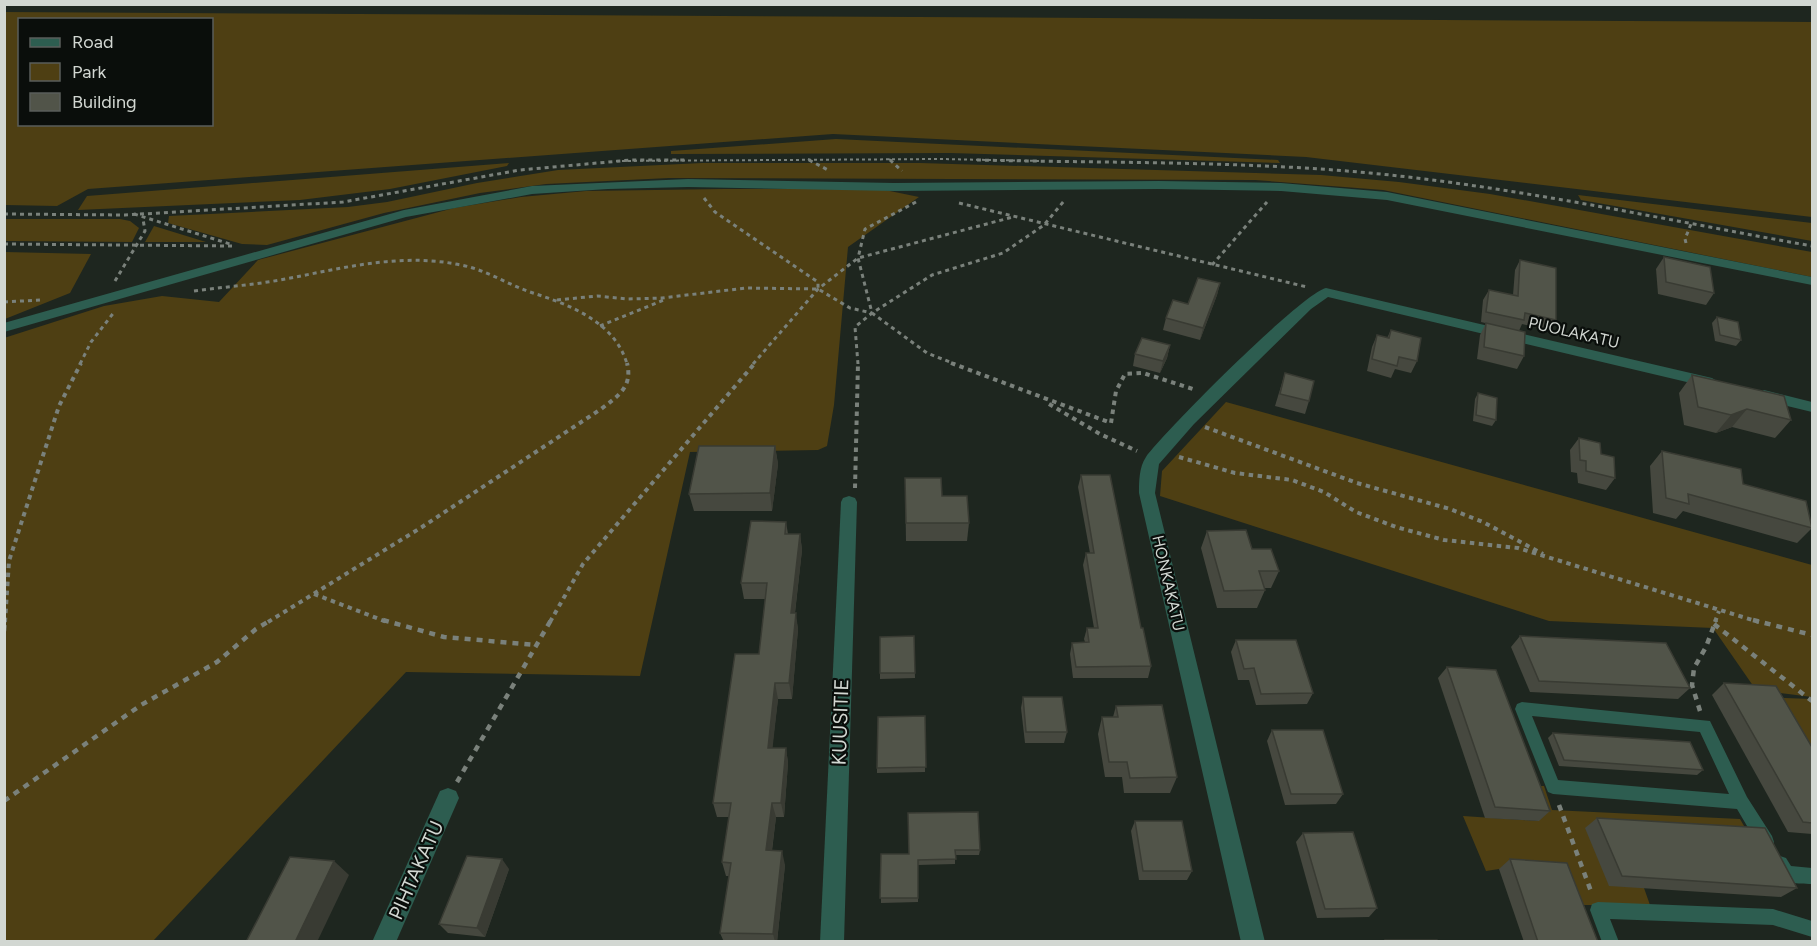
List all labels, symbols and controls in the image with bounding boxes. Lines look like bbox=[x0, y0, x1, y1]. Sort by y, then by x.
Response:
legend bbox=[18, 18, 213, 126]
text: Road bbox=[72, 31, 113, 53]
text: Park bbox=[72, 61, 107, 83]
text: Building bbox=[72, 91, 137, 113]
street label: PUOLAKATU bbox=[1527, 313, 1621, 352]
street label: HONKAKATU bbox=[1148, 533, 1189, 633]
street label: KUUSITIE bbox=[826, 678, 854, 766]
street label: PIHTAKATU bbox=[384, 817, 448, 923]

